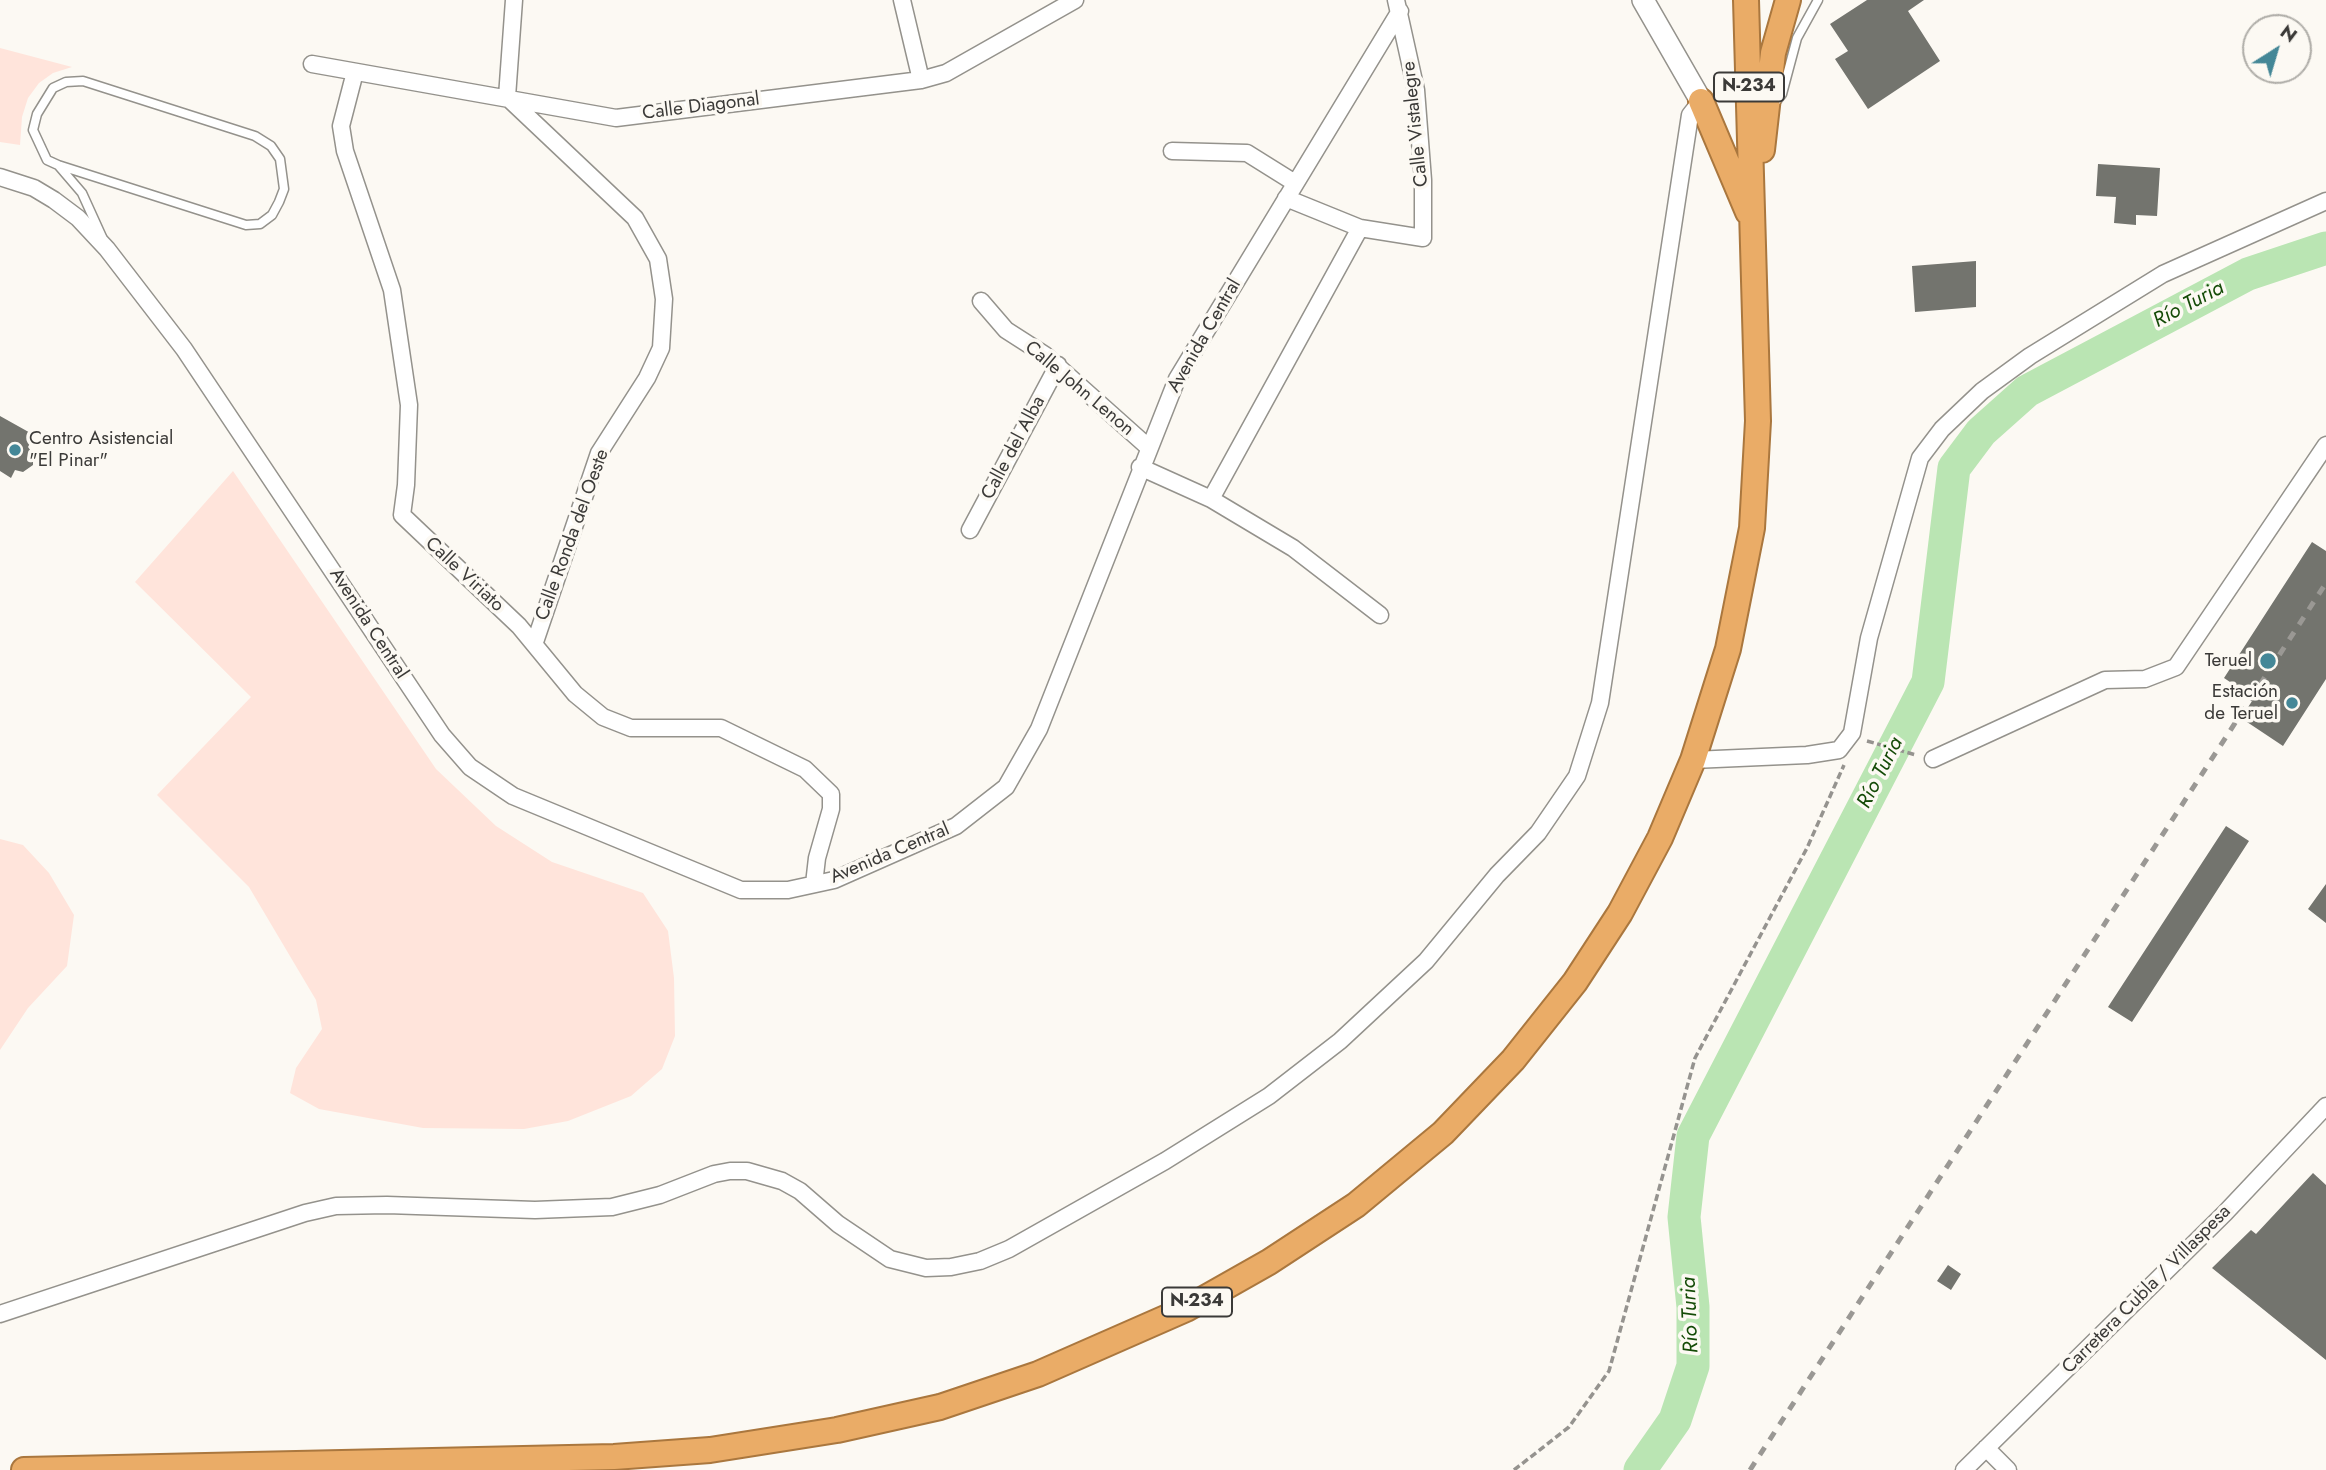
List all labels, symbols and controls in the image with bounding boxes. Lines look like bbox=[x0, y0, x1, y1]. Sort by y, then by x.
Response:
north arrow bbox=[2242, 14, 2312, 84]
text: N bbox=[2275, 18, 2303, 49]
street label: Calle Vistalegre bbox=[1398, 60, 1434, 188]
road number: N-234 bbox=[1714, 72, 1784, 102]
street label: Calle Diagonal bbox=[641, 88, 761, 126]
street label: Avenida Central bbox=[1163, 275, 1247, 397]
water label: Río Turia bbox=[2149, 276, 2229, 334]
street label: Calle John Lenon bbox=[1020, 337, 1138, 441]
street label: Calle del Alba bbox=[977, 392, 1051, 504]
place label: Centro Asistencial "El Pinar" bbox=[29, 428, 173, 472]
marker: Centro Asistencial "El Pinar" bbox=[7, 442, 23, 458]
street label: Calle Ronda del Oeste bbox=[531, 446, 615, 624]
street label: Calle Viriato bbox=[420, 533, 508, 617]
street label: Avenida Central bbox=[324, 564, 412, 684]
place label: Teruel bbox=[2205, 650, 2252, 672]
marker: Teruel bbox=[2258, 651, 2278, 671]
place label: Estación de Teruel bbox=[2204, 681, 2278, 725]
marker: Estación de Teruel bbox=[2284, 695, 2300, 711]
water label: Río Turia bbox=[1852, 733, 1910, 813]
street label: Avenida Central bbox=[827, 819, 953, 889]
street label: Carretera Cubla / Villaspesa bbox=[2058, 1201, 2236, 1379]
water label: Río Turia bbox=[1677, 1276, 1705, 1354]
road number: N-234 bbox=[1162, 1288, 1232, 1316]

